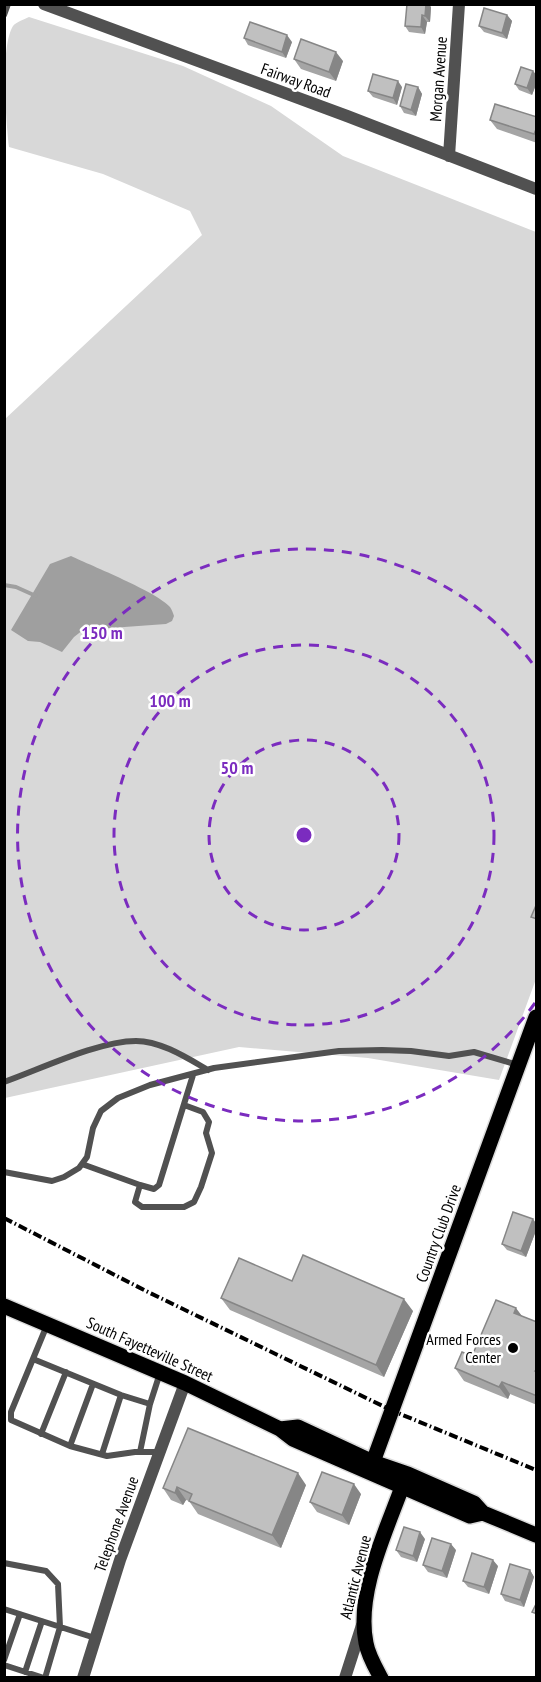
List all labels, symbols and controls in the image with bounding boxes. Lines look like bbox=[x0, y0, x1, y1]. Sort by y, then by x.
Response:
street label: Morgan Avenue bbox=[425, 36, 451, 122]
street label: Fairway Road bbox=[258, 58, 334, 102]
text: 150 m bbox=[81, 621, 123, 644]
text: 100 m bbox=[149, 689, 191, 712]
text: 50 m bbox=[221, 756, 253, 779]
centre of rings bbox=[294, 825, 314, 845]
street label: Country Club Drive bbox=[411, 1181, 465, 1285]
street label: South Fayetteville Street bbox=[84, 1312, 217, 1386]
place label: Armed Forces Center bbox=[426, 1329, 502, 1367]
marker: Armed Forces Center bbox=[506, 1341, 520, 1355]
street label: Telephone Avenue bbox=[89, 1473, 143, 1575]
street label: Atlantic Avenue bbox=[335, 1533, 375, 1621]

